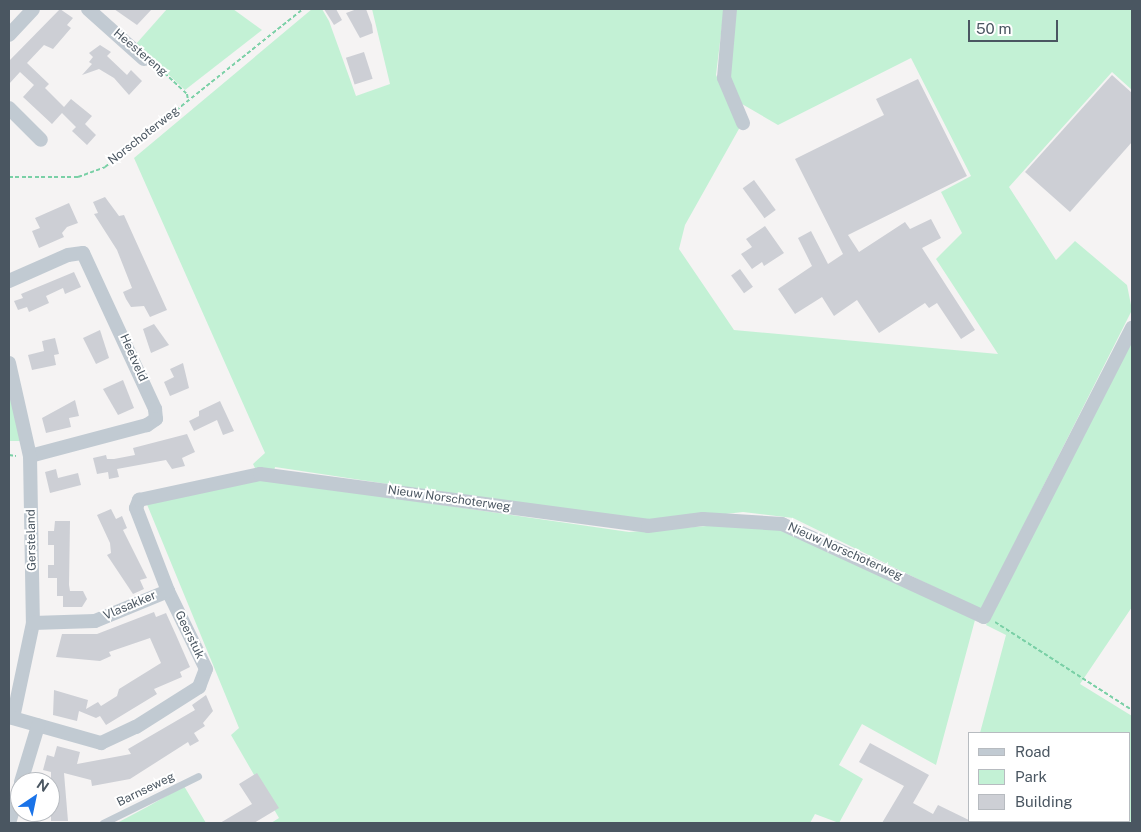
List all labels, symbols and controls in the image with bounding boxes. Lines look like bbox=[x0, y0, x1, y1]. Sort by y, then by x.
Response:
scale bar bbox=[971, 10, 1061, 42]
text: 50 m bbox=[976, 20, 1011, 37]
street label: Heestereng bbox=[110, 26, 170, 80]
street label: Norschoterweg bbox=[106, 104, 182, 168]
street label: Heetveld bbox=[116, 332, 150, 384]
street label: Nieuw Norschoterweg bbox=[387, 483, 511, 515]
street label: Gersteland bbox=[24, 509, 40, 571]
street label: Nieuw Norschoterweg bbox=[785, 520, 905, 584]
street label: Vlasakker bbox=[102, 589, 158, 623]
street label: Geerstuk bbox=[171, 609, 207, 661]
legend bbox=[968, 732, 1131, 822]
text: Road bbox=[1015, 743, 1051, 760]
text: Park bbox=[1015, 768, 1047, 785]
street label: Barnseweg bbox=[115, 770, 177, 810]
north arrow bbox=[10, 772, 60, 822]
text: N bbox=[34, 776, 52, 795]
text: Building bbox=[1015, 793, 1073, 810]

